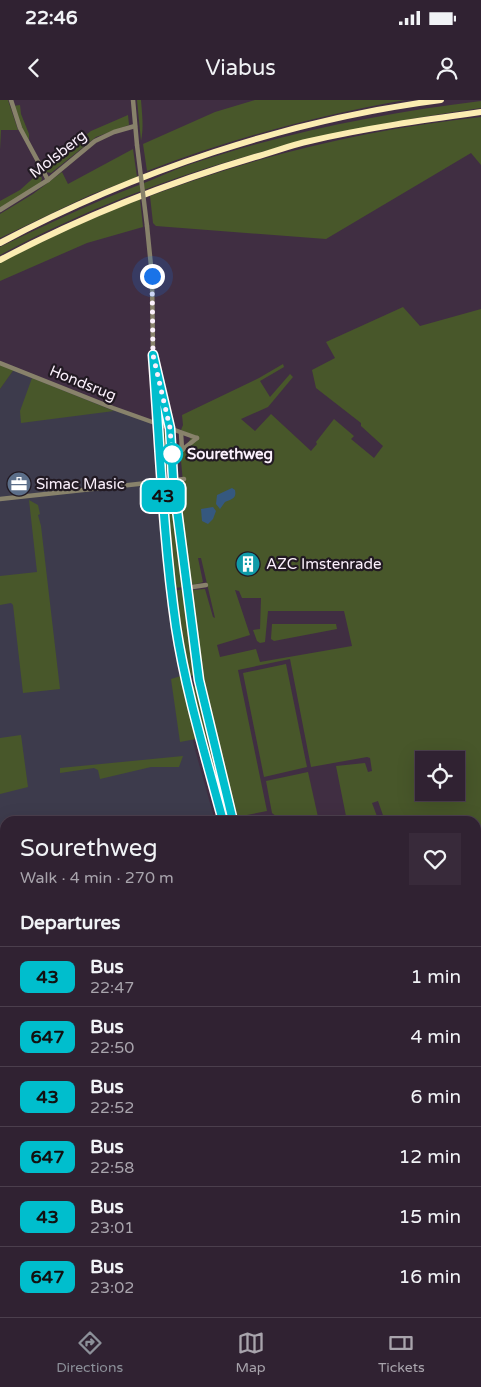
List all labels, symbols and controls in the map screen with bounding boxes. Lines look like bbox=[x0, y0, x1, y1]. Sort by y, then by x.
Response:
text: 22:46 bbox=[25, 7, 78, 29]
icon: back bbox=[20, 54, 48, 82]
icon: person bbox=[433, 54, 461, 82]
text: Viabus bbox=[205, 55, 276, 81]
street label: Molsberg bbox=[26, 126, 90, 182]
your location bbox=[140, 264, 165, 289]
street label: Hondsrug bbox=[47, 361, 119, 405]
marker: Sourethweg bbox=[161, 443, 183, 465]
place label: Sourethweg bbox=[187, 445, 273, 464]
office icon: Simac Masic bbox=[6, 471, 32, 497]
place label: Simac Masic bbox=[36, 475, 125, 493]
line badge: 43 bbox=[140, 480, 186, 512]
text: 43 bbox=[152, 485, 174, 507]
building icon: AZC Imstenrade bbox=[235, 551, 261, 577]
place label: AZC Imstenrade bbox=[266, 555, 382, 573]
map controls bbox=[415, 751, 465, 801]
button: locate bbox=[415, 751, 465, 801]
button: heart bbox=[409, 833, 461, 885]
text: Sourethweg bbox=[20, 834, 158, 863]
text: Walk · 4 min · 270 m bbox=[20, 868, 174, 888]
text: Departures bbox=[20, 912, 120, 934]
text: Bus bbox=[90, 956, 124, 978]
text: 43 bbox=[36, 966, 59, 988]
text: 1 min bbox=[410, 966, 461, 988]
text: 22:47 bbox=[90, 978, 134, 998]
text: Bus bbox=[90, 1016, 124, 1038]
text: 647 bbox=[31, 1026, 64, 1048]
text: 4 min bbox=[410, 1026, 461, 1048]
text: 22:50 bbox=[90, 1038, 134, 1058]
text: Bus bbox=[90, 1076, 124, 1098]
text: 43 bbox=[36, 1086, 59, 1108]
text: 6 min bbox=[410, 1086, 461, 1108]
text: 22:52 bbox=[90, 1098, 134, 1118]
text: Bus bbox=[90, 1136, 124, 1158]
text: 647 bbox=[31, 1146, 64, 1168]
text: 12 min bbox=[398, 1146, 461, 1168]
text: 22:58 bbox=[90, 1158, 134, 1178]
text: Bus bbox=[90, 1196, 124, 1218]
text: 43 bbox=[36, 1206, 59, 1228]
text: 15 min bbox=[398, 1206, 461, 1228]
text: 23:01 bbox=[90, 1218, 134, 1238]
text: Bus bbox=[90, 1256, 124, 1278]
text: 647 bbox=[31, 1266, 64, 1288]
text: 16 min bbox=[398, 1266, 461, 1288]
text: 23:02 bbox=[90, 1278, 134, 1298]
tab: Directions bbox=[56, 1329, 123, 1376]
tab: Map bbox=[235, 1329, 266, 1376]
tab: Tickets bbox=[378, 1329, 425, 1376]

